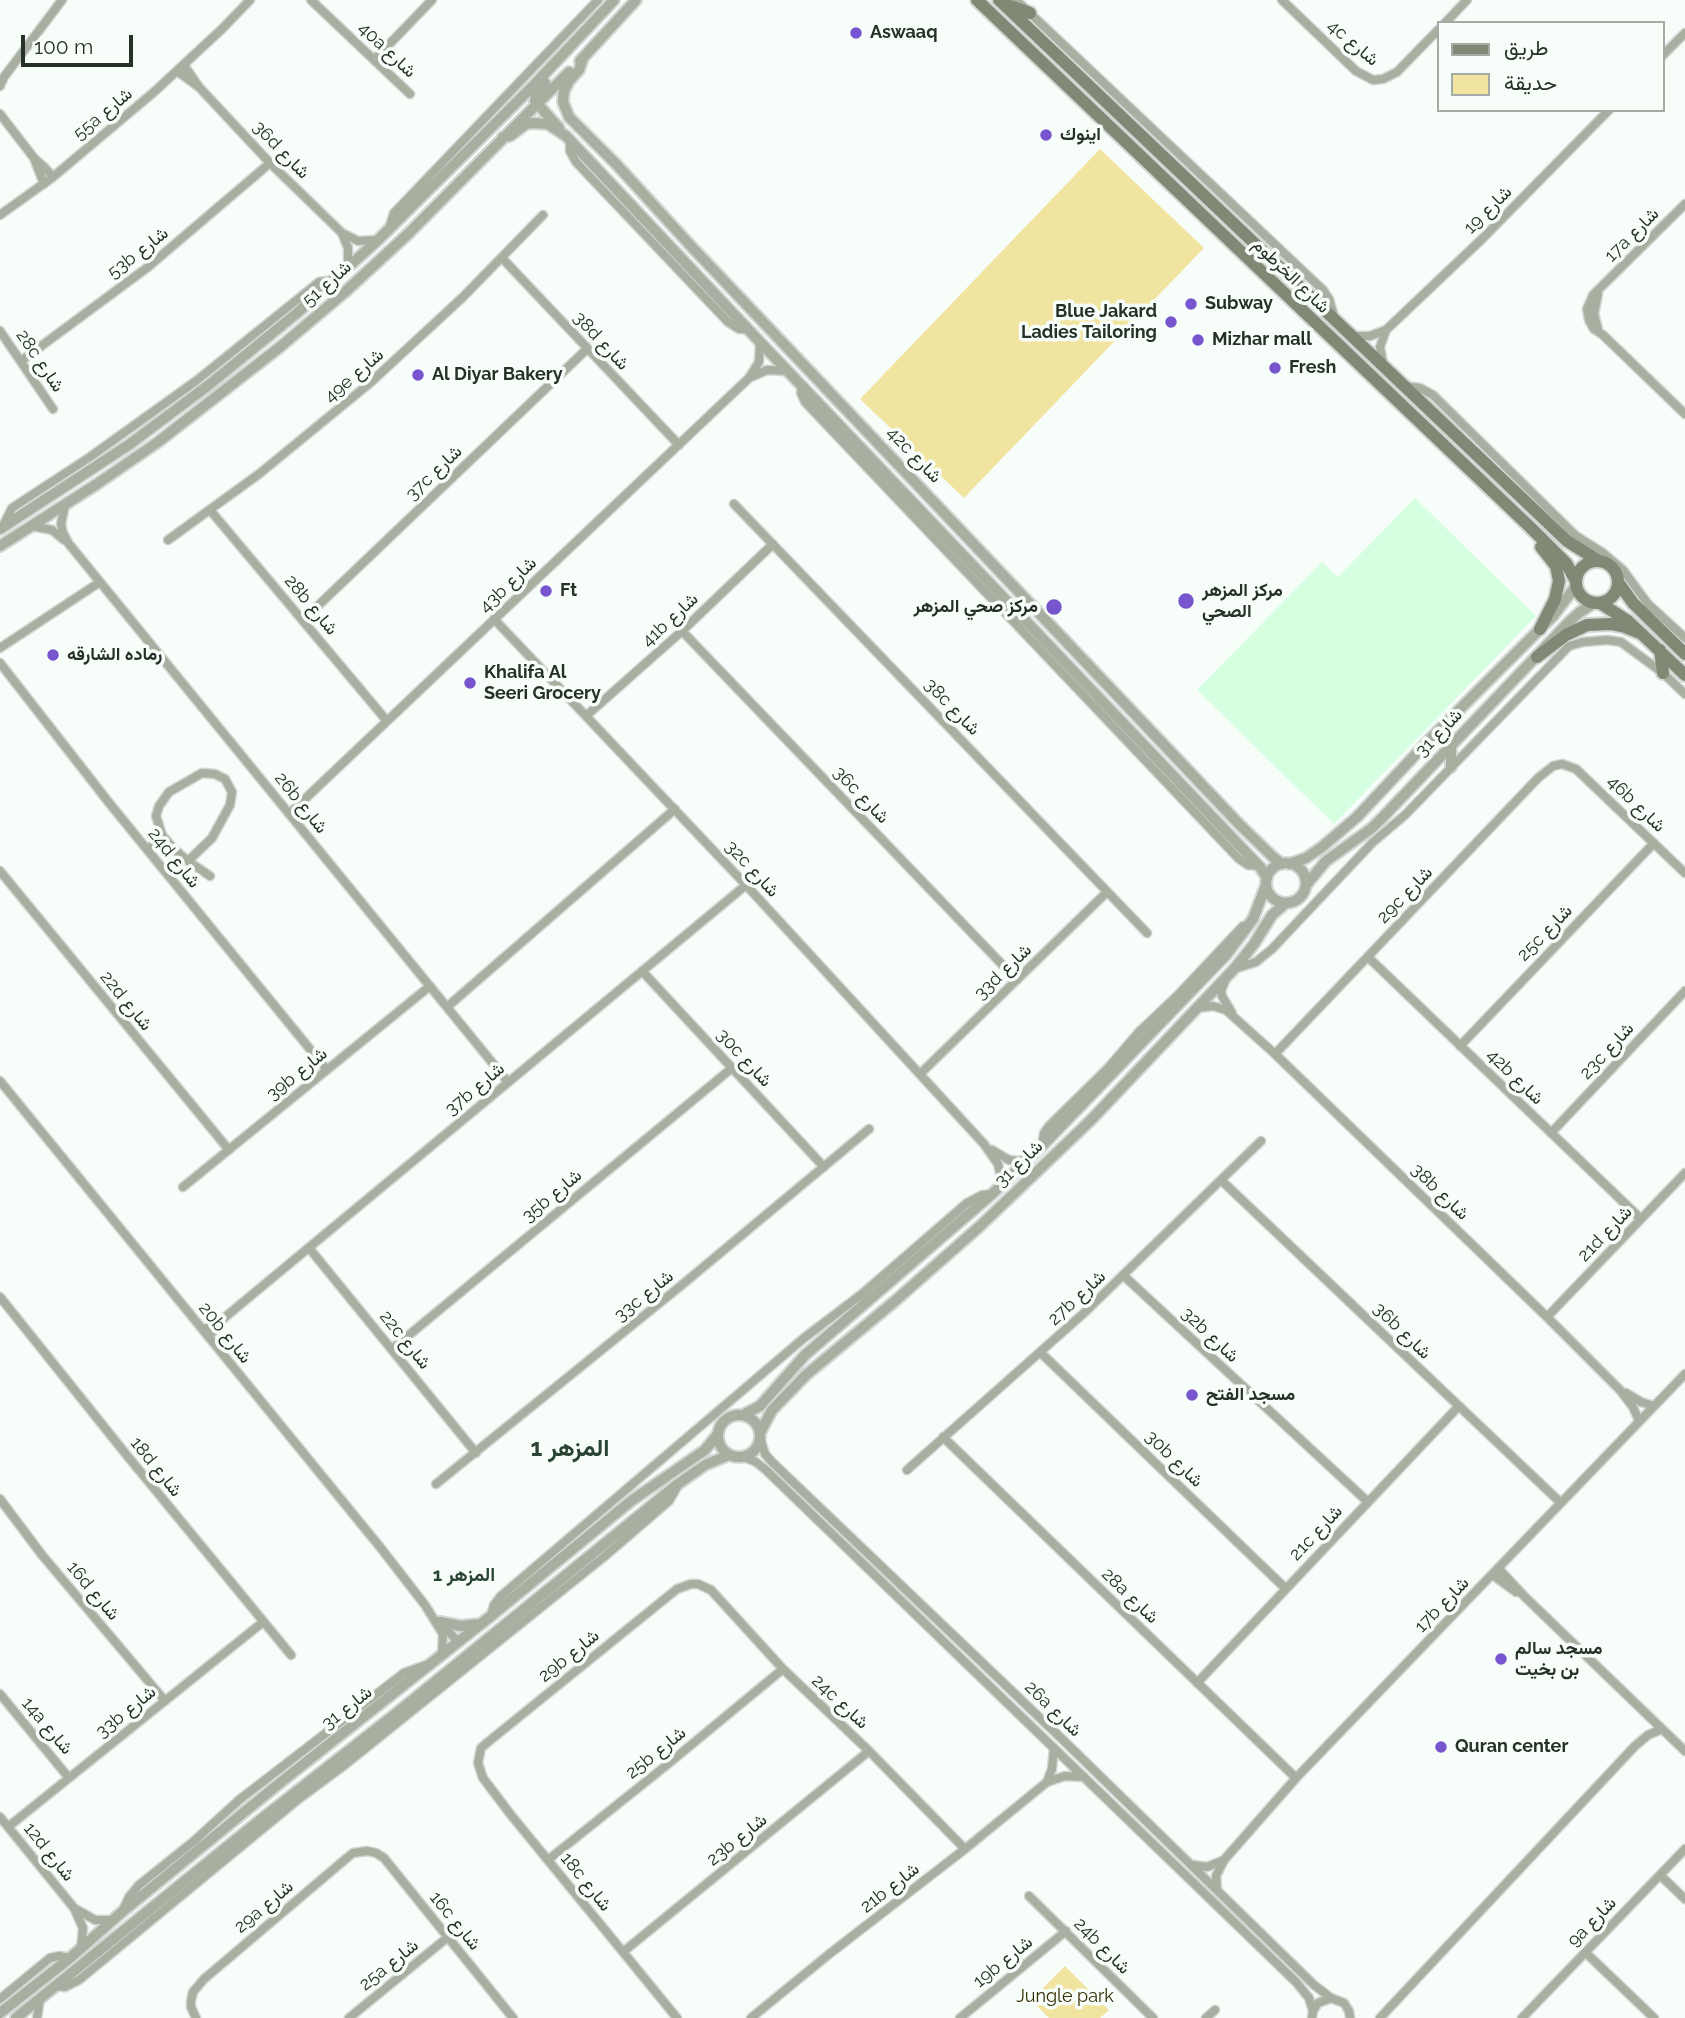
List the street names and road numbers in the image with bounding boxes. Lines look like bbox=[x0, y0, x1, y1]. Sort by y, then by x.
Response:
street label: 4c شارع bbox=[1323, 15, 1383, 71]
street label: 40a شارع bbox=[354, 18, 420, 82]
street label: 55a شارع bbox=[69, 83, 137, 145]
street label: 36d شارع bbox=[248, 116, 314, 184]
street label: شارع 19 bbox=[1459, 181, 1517, 239]
street label: 17a شارع bbox=[1600, 203, 1664, 267]
street label: 53b شارع bbox=[103, 223, 173, 283]
street label: شارع الخرطوم bbox=[1248, 234, 1334, 318]
street label: شارع 51 bbox=[298, 256, 356, 312]
street label: 38d شارع bbox=[568, 307, 634, 375]
street label: 28c شارع bbox=[11, 326, 69, 396]
street label: 49e شارع bbox=[320, 344, 388, 408]
street label: 42c شارع bbox=[882, 422, 946, 488]
street label: 37c شارع bbox=[401, 441, 467, 505]
street label: 43b شارع bbox=[475, 552, 541, 618]
street label: 28b شارع bbox=[280, 570, 342, 640]
street label: 41b شارع bbox=[637, 588, 703, 652]
street label: 38c شارع bbox=[920, 674, 984, 740]
street label: شارع 31 bbox=[1411, 705, 1467, 761]
street label: 36c شارع bbox=[829, 762, 893, 828]
street label: 26b شارع bbox=[270, 768, 332, 838]
street label: 46b شارع bbox=[1602, 771, 1670, 837]
street label: 24d شارع bbox=[143, 824, 205, 892]
street label: 32c شارع bbox=[720, 836, 784, 902]
street label: 29c شارع bbox=[1373, 862, 1437, 928]
street label: 25c شارع bbox=[1513, 900, 1577, 966]
street label: 33d شارع bbox=[970, 939, 1036, 1005]
street label: 22d شارع bbox=[95, 967, 157, 1035]
street label: 23c شارع bbox=[1575, 1018, 1639, 1084]
street label: 30c شارع bbox=[712, 1025, 776, 1091]
street label: 39b شارع bbox=[262, 1043, 332, 1105]
street label: 42b شارع bbox=[1482, 1045, 1548, 1109]
street label: 37b شارع bbox=[441, 1058, 509, 1120]
street label: شارع 31 bbox=[991, 1136, 1047, 1192]
street label: 38b شارع bbox=[1407, 1159, 1473, 1225]
street label: 35b شارع bbox=[518, 1165, 586, 1227]
street label: 21d شارع bbox=[1573, 1202, 1637, 1266]
street label: 33c شارع bbox=[610, 1266, 678, 1326]
street label: 27b شارع bbox=[1044, 1266, 1110, 1330]
street label: 20b شارع bbox=[194, 1298, 256, 1368]
street label: 36b شارع bbox=[1368, 1298, 1436, 1364]
street label: 32b شارع bbox=[1177, 1303, 1243, 1367]
street label: 22c شارع bbox=[375, 1306, 435, 1374]
street label: 30b شارع bbox=[1140, 1426, 1208, 1492]
street label: 18d شارع bbox=[125, 1433, 187, 1501]
street label: 21c شارع bbox=[1285, 1501, 1347, 1565]
street label: 16d شارع bbox=[62, 1557, 124, 1625]
street label: 28a شارع bbox=[1097, 1564, 1163, 1628]
street label: 17b شارع bbox=[1410, 1573, 1474, 1637]
street label: 29b شارع bbox=[534, 1625, 604, 1687]
street label: 24c شارع bbox=[807, 1670, 873, 1734]
street label: 26a شارع bbox=[1020, 1677, 1086, 1741]
street label: 33b شارع bbox=[92, 1681, 160, 1743]
street label: شارع 31 bbox=[317, 1682, 377, 1734]
street label: 14a شارع bbox=[17, 1693, 77, 1759]
street label: 25b شارع bbox=[622, 1722, 690, 1784]
street label: 23b شارع bbox=[703, 1809, 771, 1871]
street label: 12d شارع bbox=[19, 1818, 79, 1886]
street label: 18c شارع bbox=[556, 1848, 616, 1916]
street label: 21b شارع bbox=[856, 1858, 924, 1918]
street label: 29a شارع bbox=[230, 1876, 298, 1938]
street label: 16c شارع bbox=[425, 1887, 485, 1955]
street label: 9a شارع bbox=[1563, 1893, 1621, 1951]
street label: 24b شارع bbox=[1069, 1913, 1135, 1979]
street label: 19b شارع bbox=[969, 1932, 1037, 1992]
street label: 25a شارع bbox=[355, 1935, 423, 1995]

